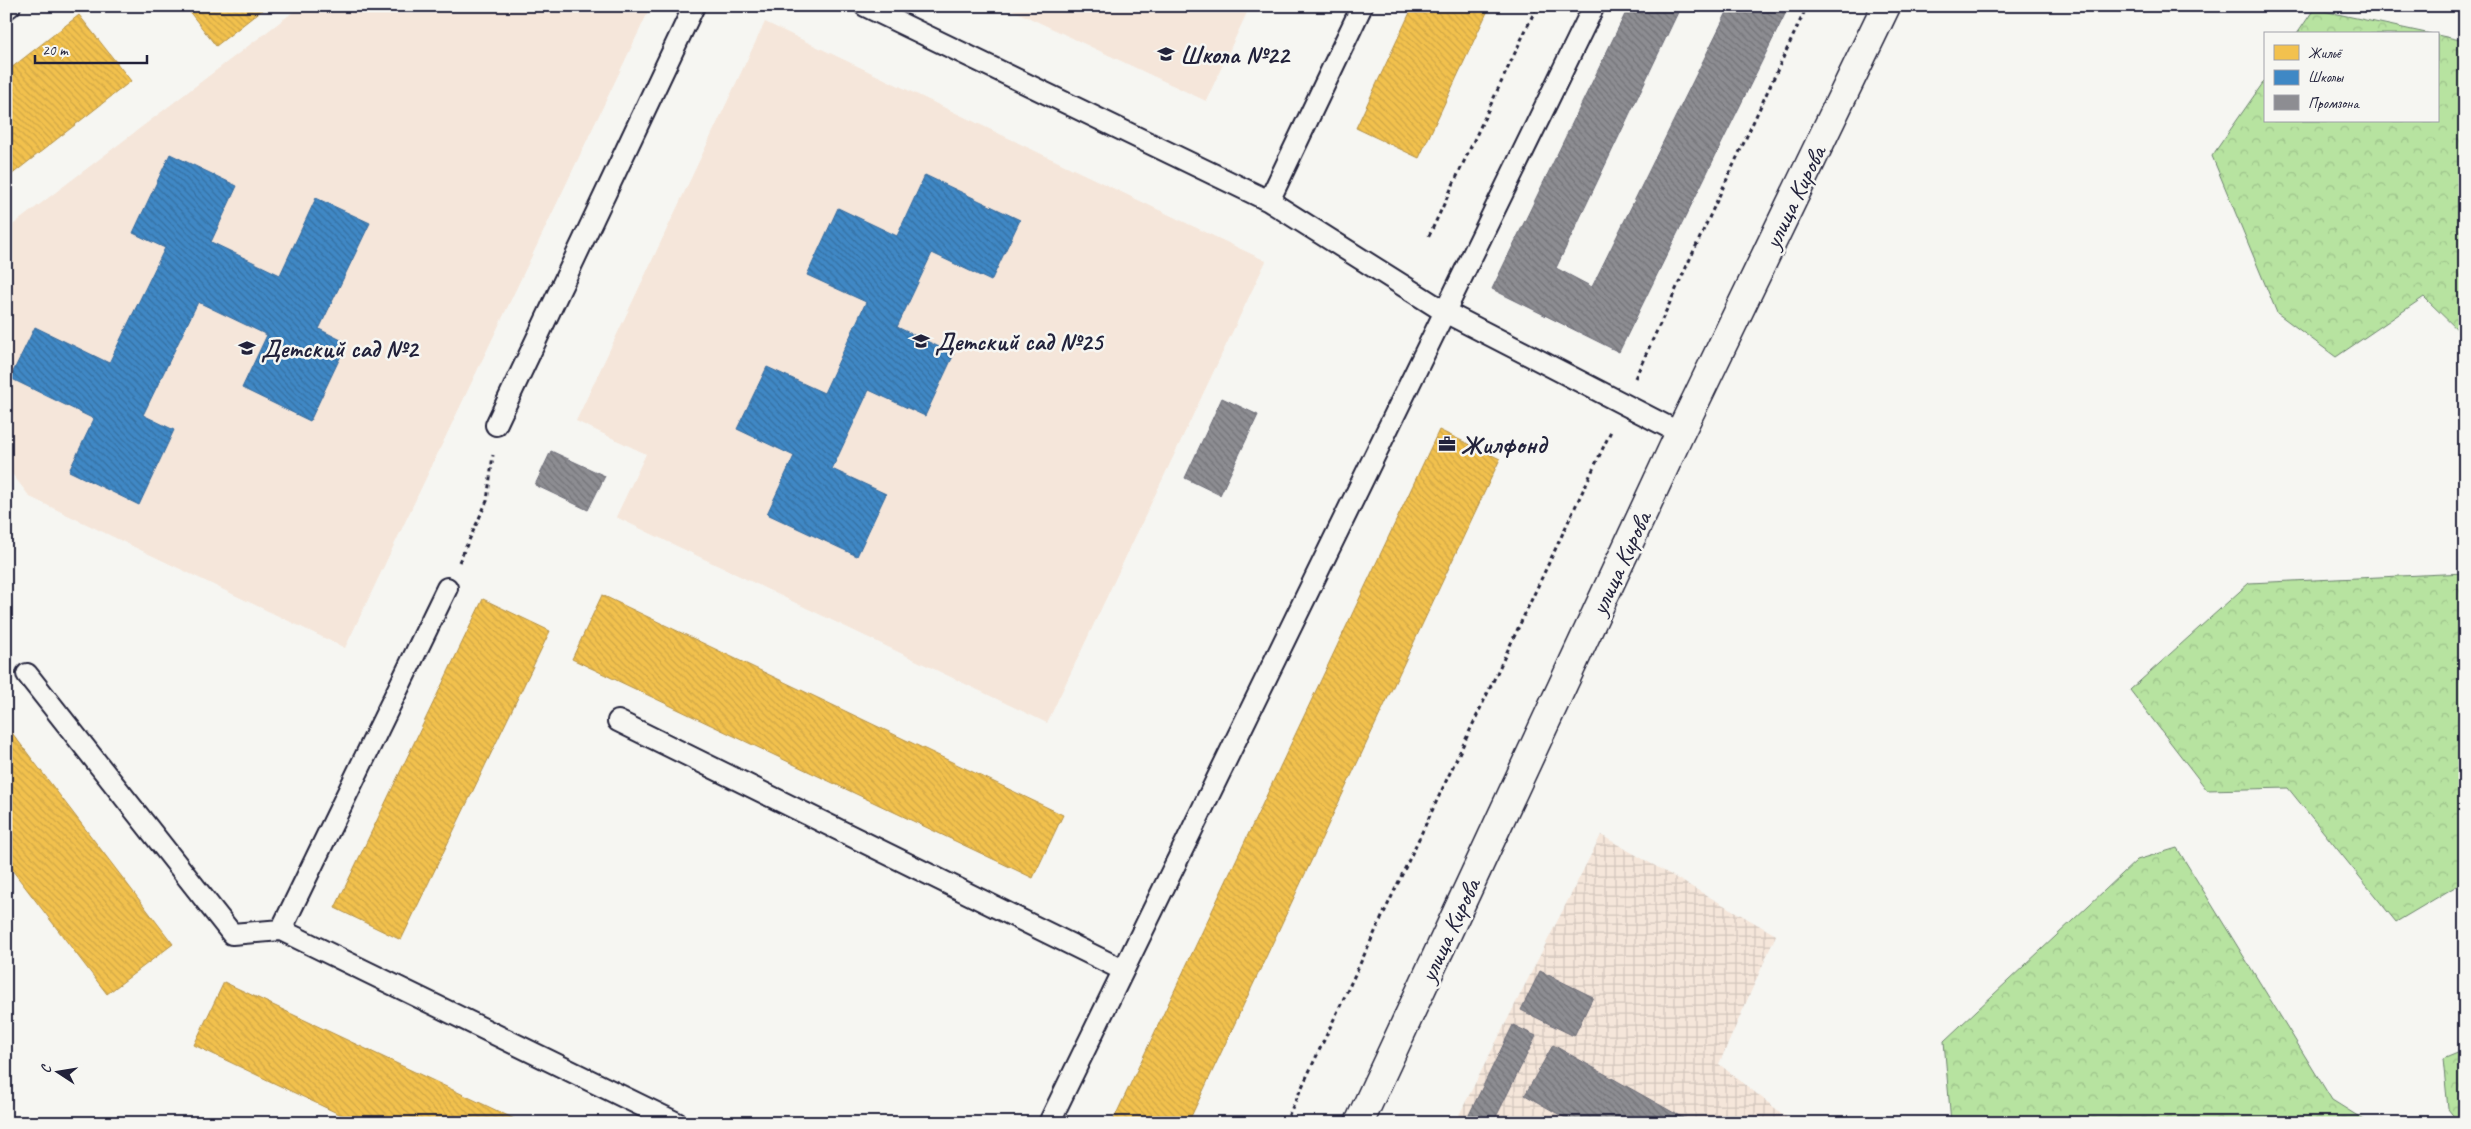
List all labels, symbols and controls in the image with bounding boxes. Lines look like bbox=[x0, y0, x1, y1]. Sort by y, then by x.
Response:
scale bar bbox=[35, 32, 148, 64]
legend bbox=[2264, 32, 2438, 122]
place label: Школа №22 bbox=[1180, 39, 1292, 71]
text: 20 m bbox=[42, 41, 69, 60]
school or university icon: Школа №22 bbox=[1156, 44, 1176, 64]
text: Жильё bbox=[2308, 44, 2343, 63]
text: Школы bbox=[2308, 68, 2344, 87]
text: Промзона bbox=[2308, 94, 2360, 113]
street label: улица Кирова bbox=[1755, 138, 1835, 256]
place label: Детский сад №25 bbox=[935, 326, 1105, 358]
school or university icon: Детский сад №25 bbox=[911, 331, 931, 351]
place label: Детский сад №2 bbox=[261, 333, 420, 365]
school or university icon: Детский сад №2 bbox=[237, 338, 257, 358]
place label: Жилфонд bbox=[1461, 429, 1548, 461]
office icon: Жилфонд bbox=[1437, 434, 1457, 454]
street label: улица Кирова bbox=[1582, 504, 1660, 622]
street label: улица Кирова bbox=[1411, 871, 1489, 989]
north arrow bbox=[32, 1046, 82, 1096]
text: С bbox=[37, 1062, 55, 1075]

